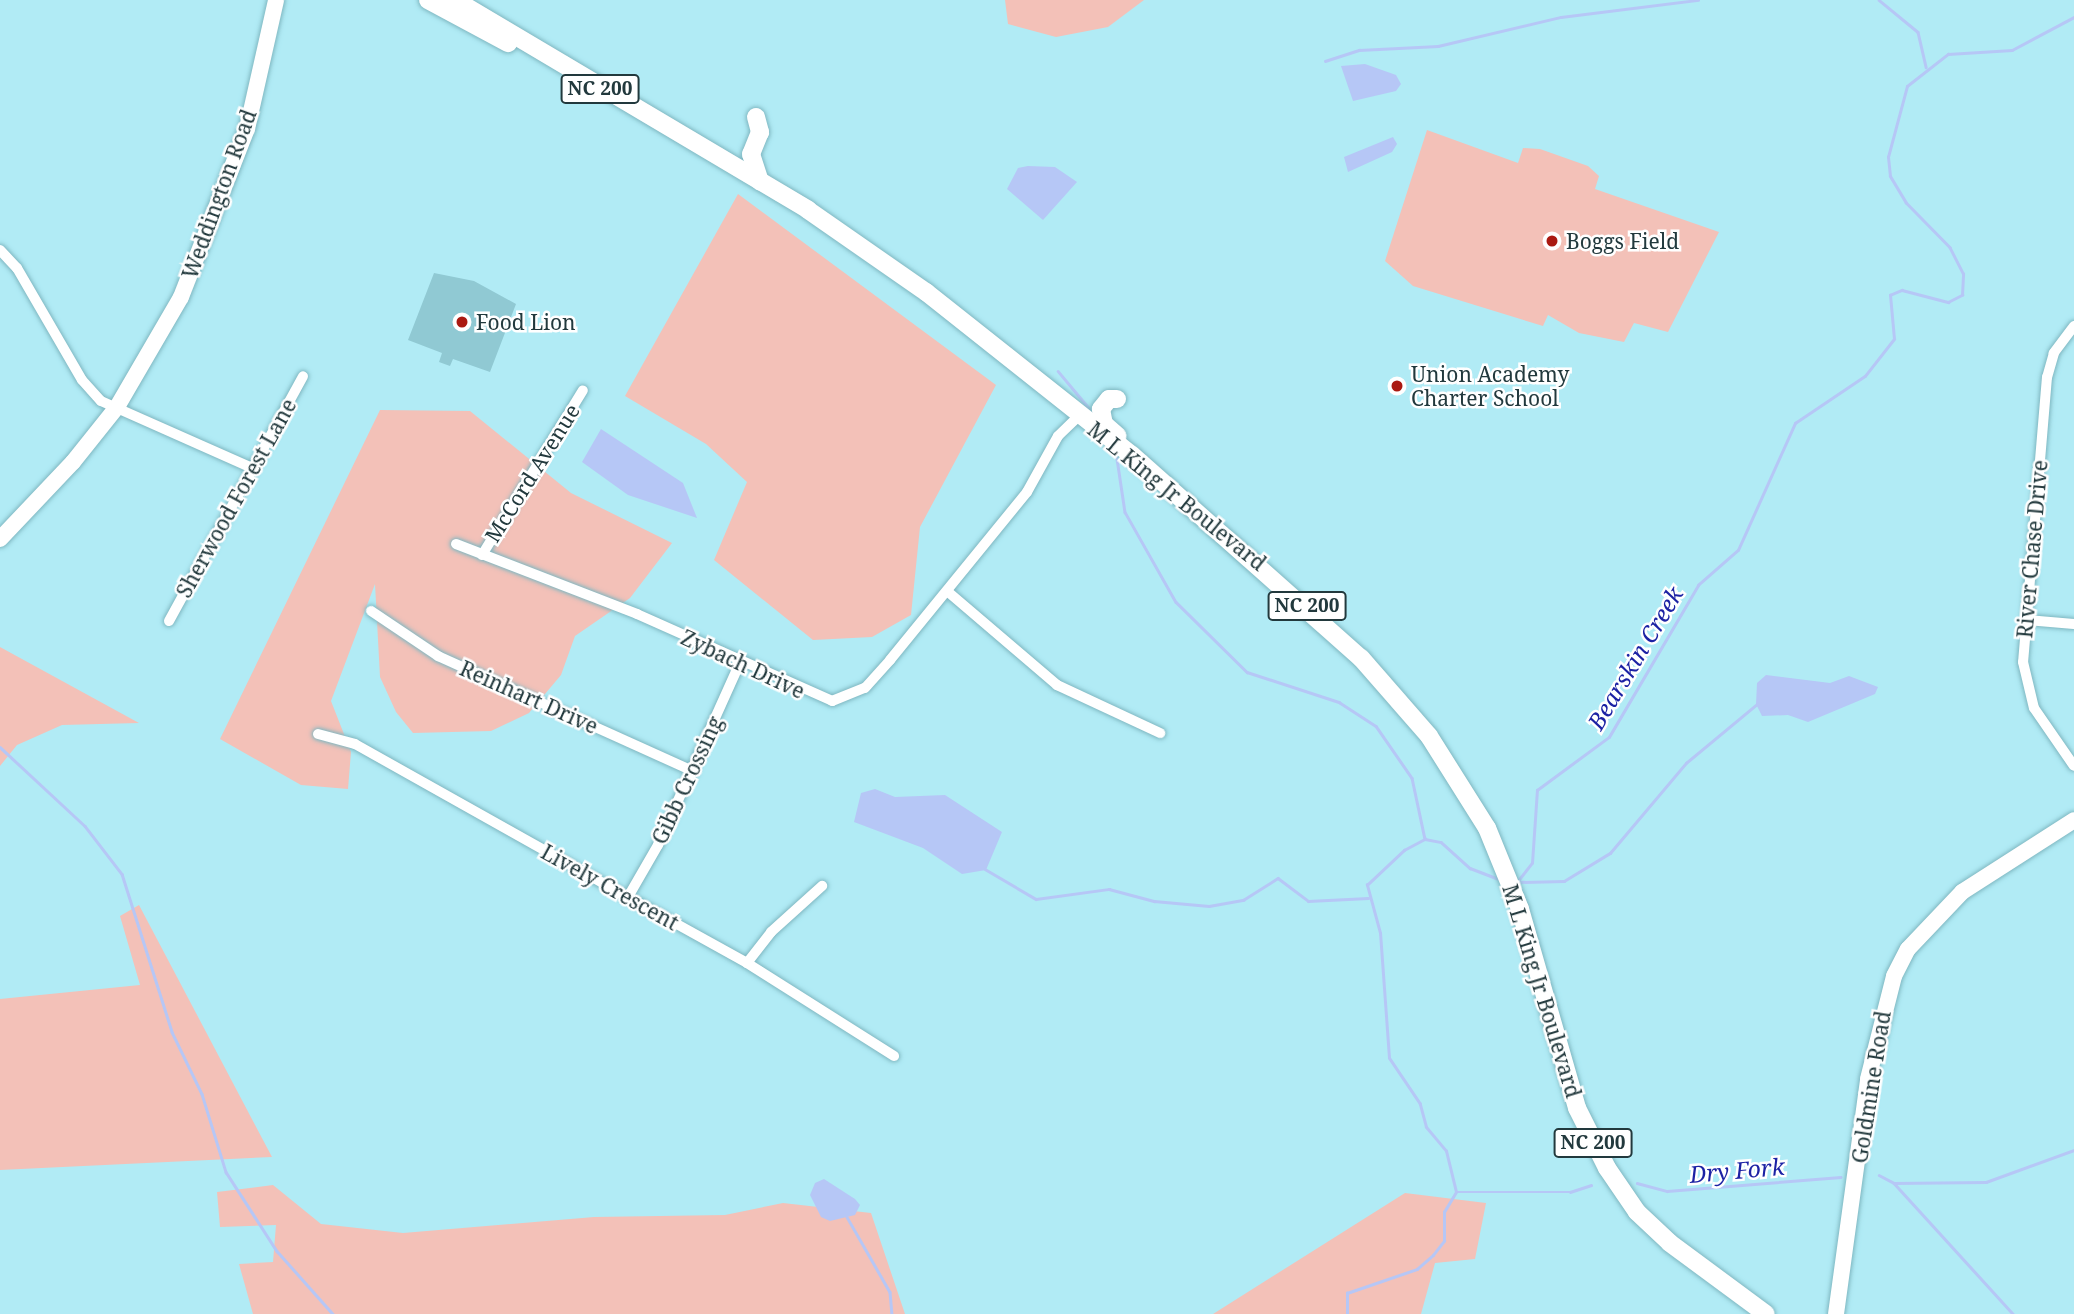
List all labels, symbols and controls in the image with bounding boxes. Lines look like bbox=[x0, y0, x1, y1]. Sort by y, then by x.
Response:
road number: NC 200 bbox=[560, 74, 640, 104]
street label: Weddington Road bbox=[177, 106, 261, 282]
place label: Boggs Field bbox=[1566, 228, 1679, 254]
marker: Boggs Field bbox=[1544, 233, 1560, 249]
place label: Food Lion bbox=[476, 309, 576, 335]
marker: Food Lion bbox=[454, 314, 470, 330]
place label: Union Academy Charter School bbox=[1411, 361, 1569, 411]
marker: Union Academy Charter School bbox=[1389, 378, 1405, 394]
street label: Sherwood Forest Lane bbox=[171, 394, 301, 602]
street label: McCord Avenue bbox=[479, 399, 585, 547]
street label: M L King Jr Boulevard bbox=[1083, 416, 1271, 576]
street label: River Chase Drive bbox=[2012, 459, 2052, 639]
water label: Bearskin Creek bbox=[1582, 582, 1688, 734]
road number: NC 200 bbox=[1267, 590, 1347, 622]
street label: Zybach Drive bbox=[677, 624, 809, 704]
street label: Reinhart Drive bbox=[456, 655, 602, 739]
street label: Gibb Crossing bbox=[646, 712, 728, 848]
street label: Lively Crescent bbox=[537, 839, 683, 935]
street label: M L King Jr Boulevard bbox=[1498, 881, 1586, 1101]
street label: Goldmine Road bbox=[1847, 1009, 1895, 1165]
road number: NC 200 bbox=[1553, 1128, 1633, 1158]
water label: Dry Fork bbox=[1688, 1152, 1786, 1188]

